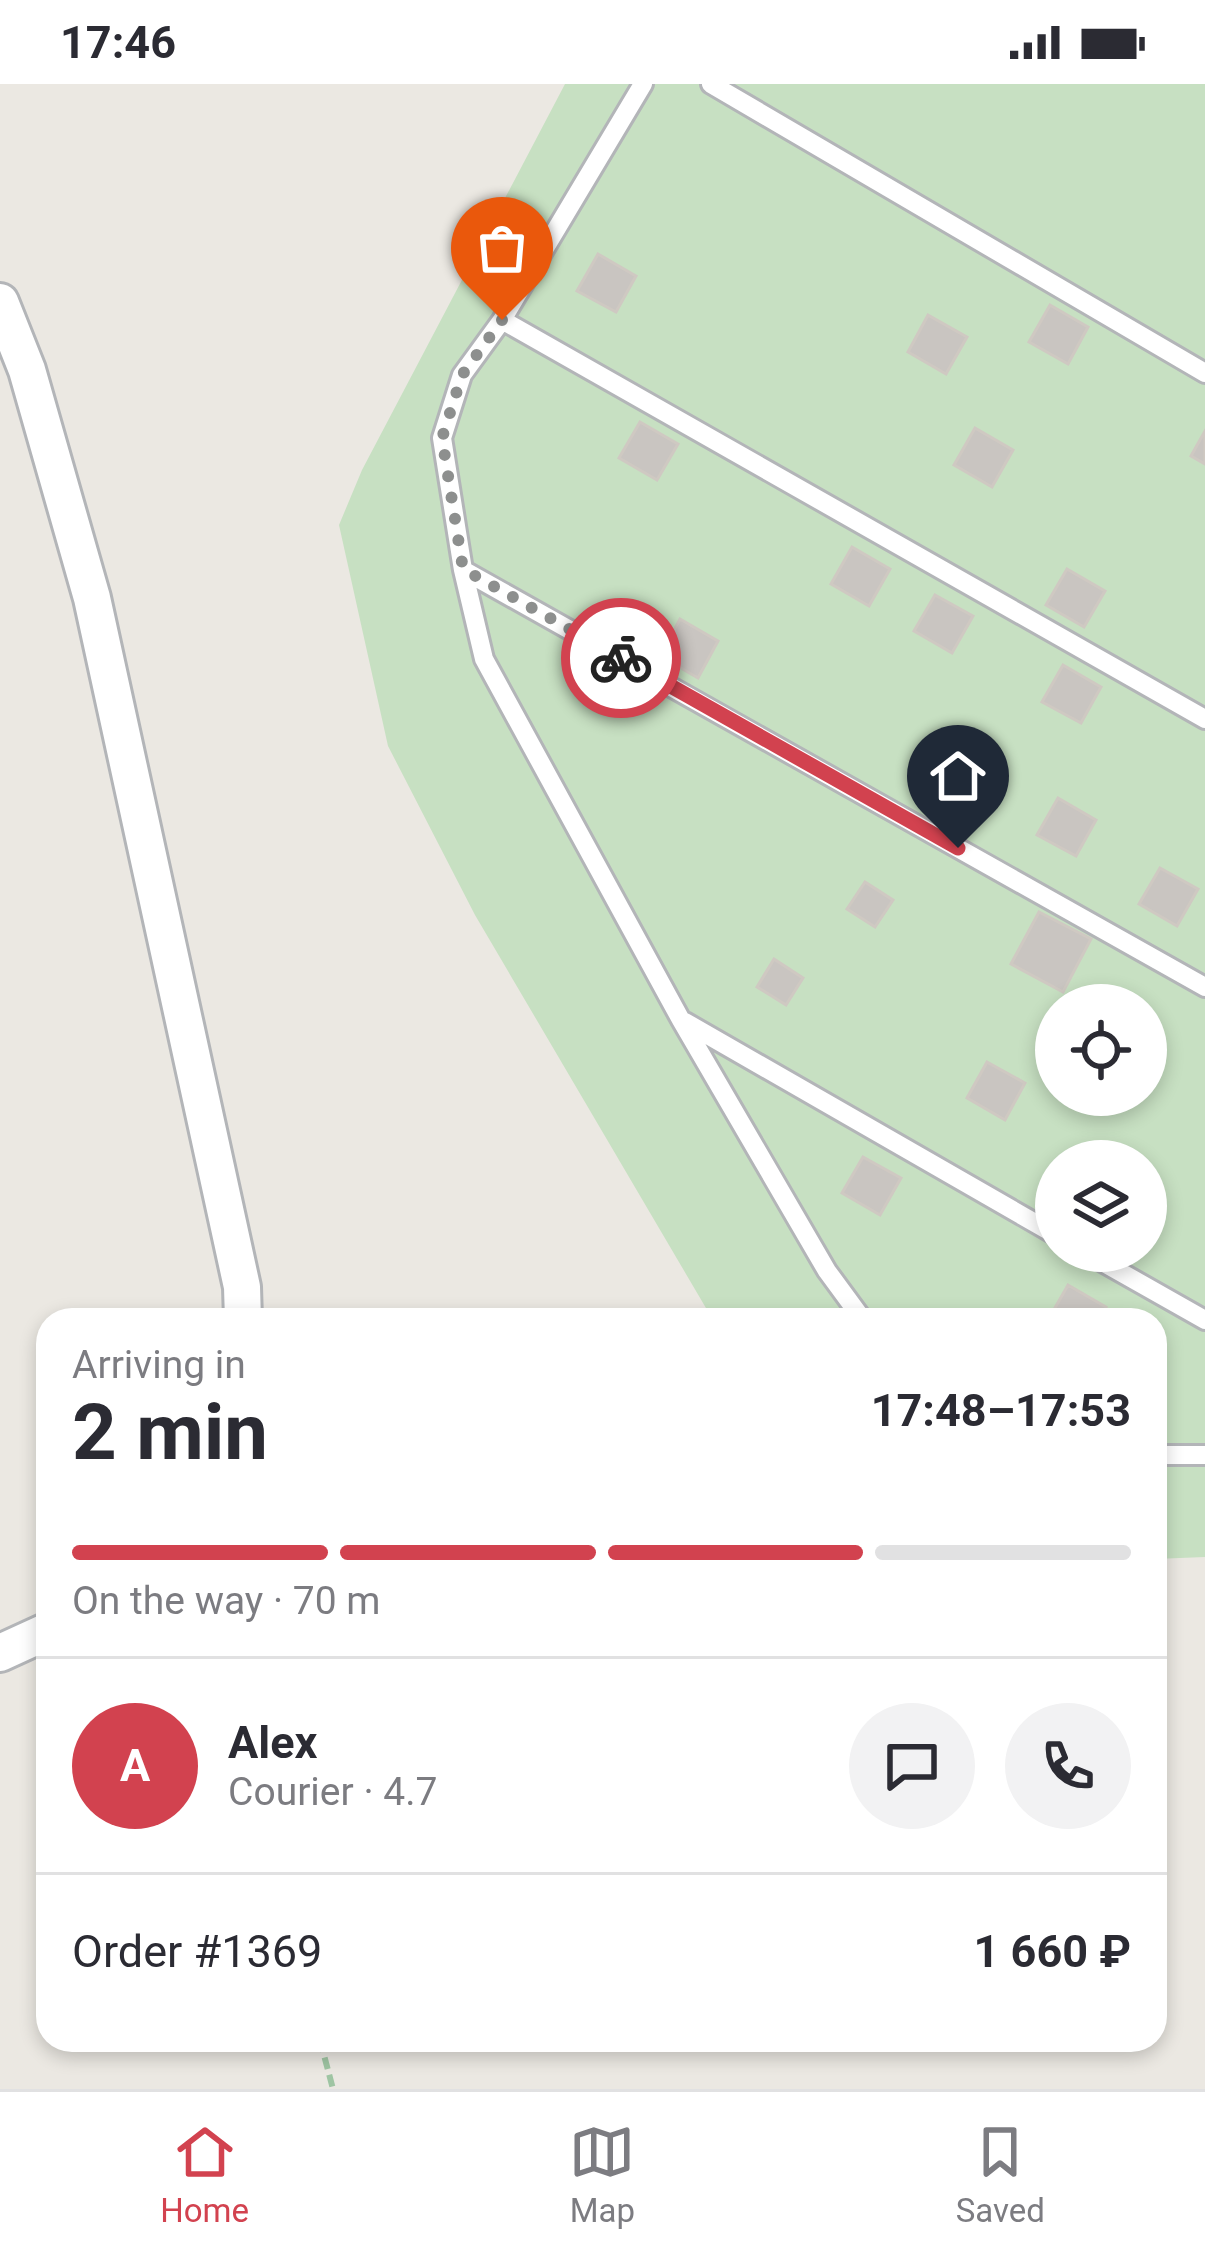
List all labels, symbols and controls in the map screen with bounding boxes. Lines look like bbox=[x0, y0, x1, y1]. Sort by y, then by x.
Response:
text: 17:46 bbox=[60, 16, 176, 69]
pin bbox=[451, 197, 553, 320]
icon: bag bbox=[469, 215, 535, 281]
courier bbox=[561, 598, 681, 718]
icon: bike bbox=[588, 625, 654, 691]
pin bbox=[907, 725, 1009, 848]
icon: home bbox=[925, 743, 991, 809]
map controls bbox=[1035, 984, 1167, 1272]
button: locate bbox=[1035, 984, 1167, 1116]
button: layers bbox=[1035, 1140, 1167, 1272]
text: Arriving in bbox=[72, 1342, 246, 1388]
text: 17:48–17:53 bbox=[871, 1384, 1131, 1437]
text: 2 min bbox=[72, 1387, 268, 1478]
text: On the way · 70 m bbox=[72, 1578, 381, 1624]
button: chat bbox=[849, 1703, 975, 1829]
button: phone bbox=[1005, 1703, 1131, 1829]
text: Alex bbox=[228, 1716, 317, 1769]
text: A bbox=[120, 1739, 150, 1792]
text: Courier · 4.7 bbox=[228, 1769, 437, 1815]
text: Order #1369 bbox=[72, 1925, 322, 1978]
text: 1 660 ₽ bbox=[974, 1925, 1131, 1978]
tab: Home bbox=[160, 2119, 249, 2230]
tab: Map bbox=[569, 2119, 635, 2230]
tab: Saved bbox=[956, 2119, 1045, 2230]

